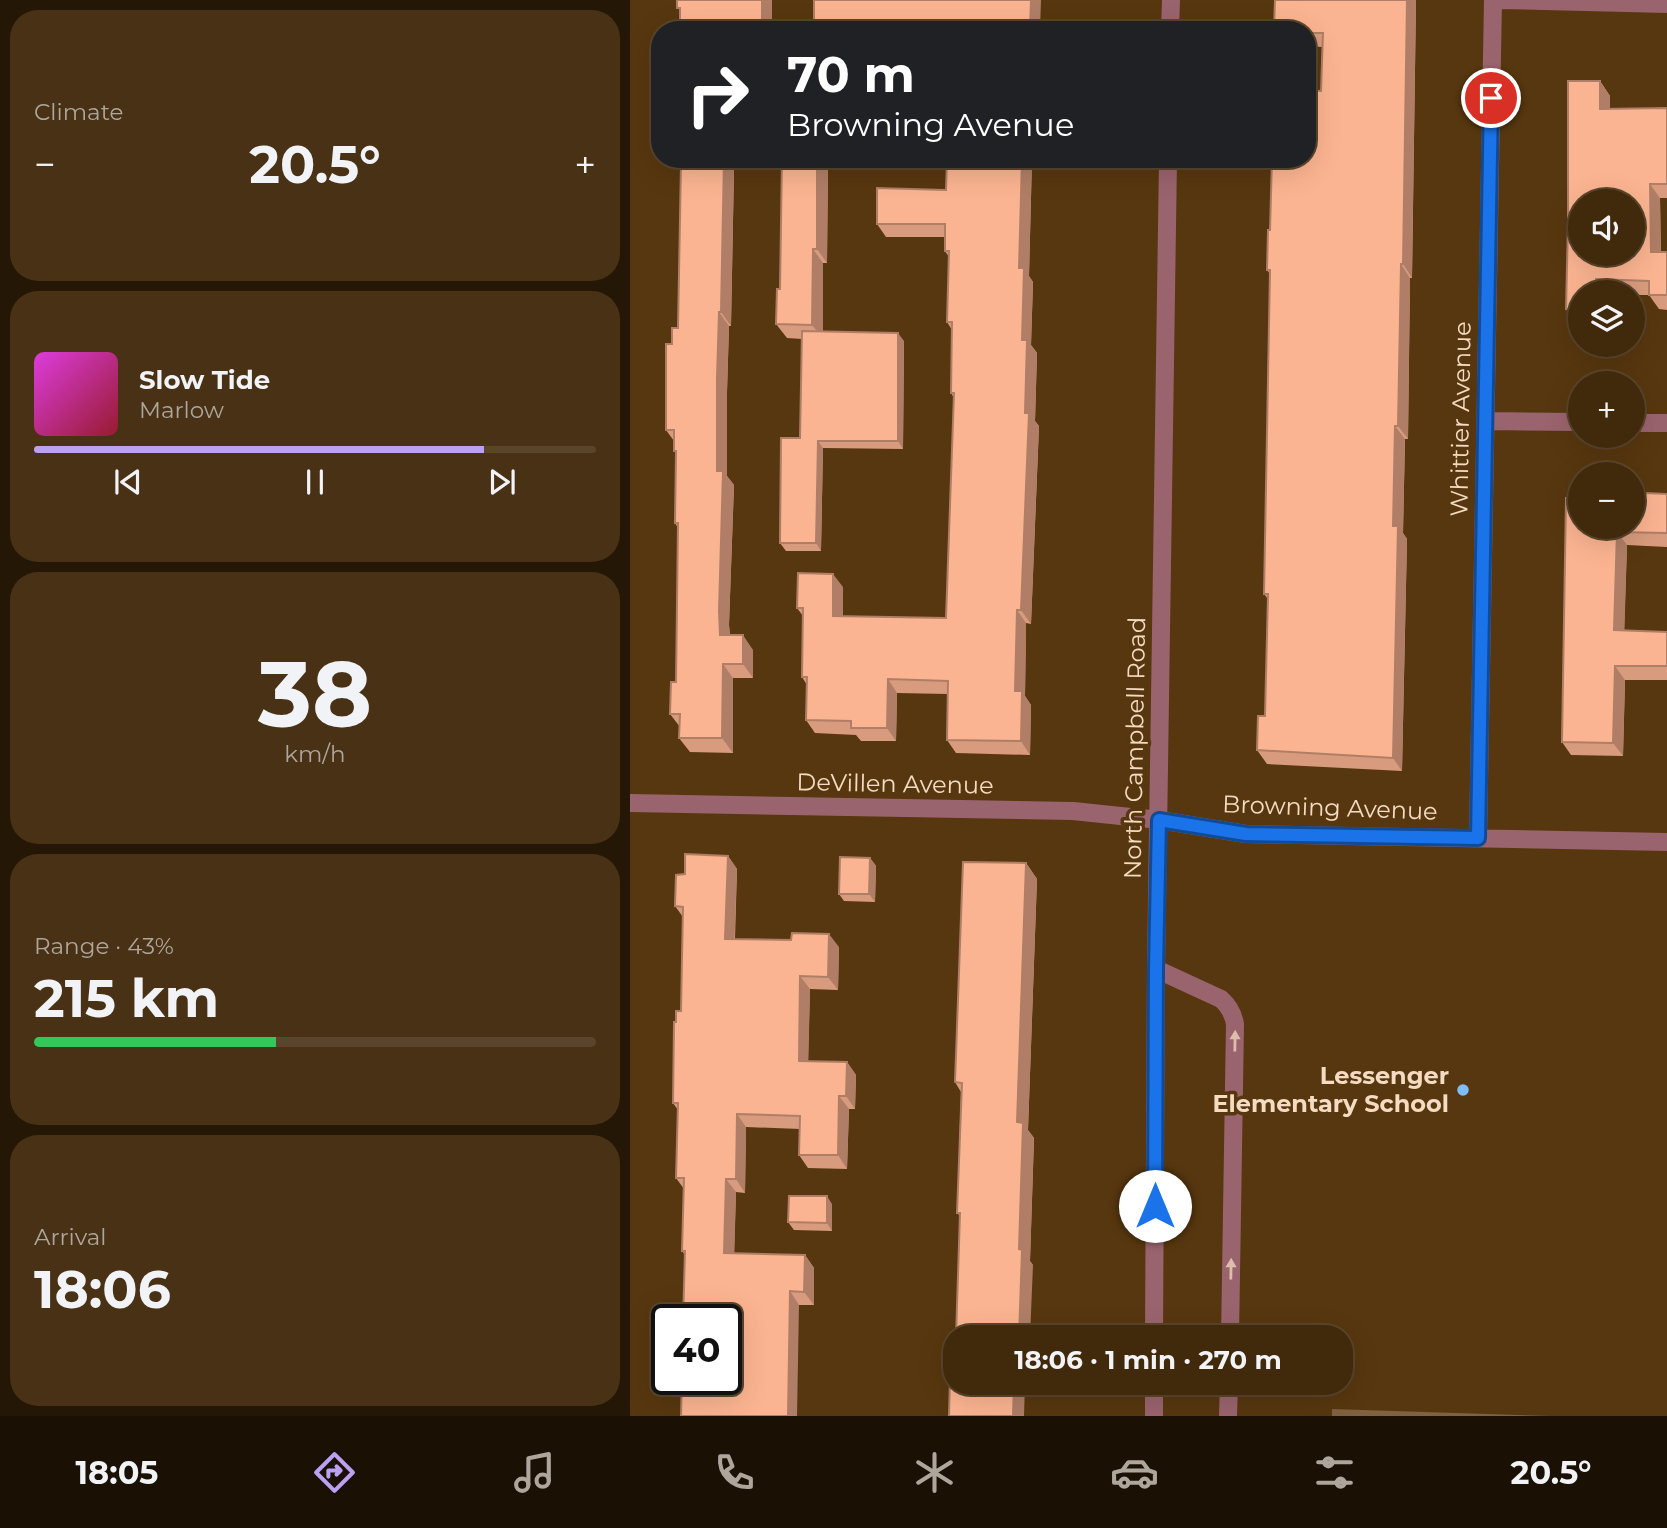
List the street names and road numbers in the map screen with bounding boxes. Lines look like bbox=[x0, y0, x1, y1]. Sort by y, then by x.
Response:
street label: Whittier Avenue bbox=[1444, 321, 1477, 517]
street label: North Campbell Road bbox=[1118, 617, 1151, 879]
street label: DeVillen Avenue bbox=[796, 767, 994, 800]
street label: Browning Avenue bbox=[1222, 789, 1438, 826]

